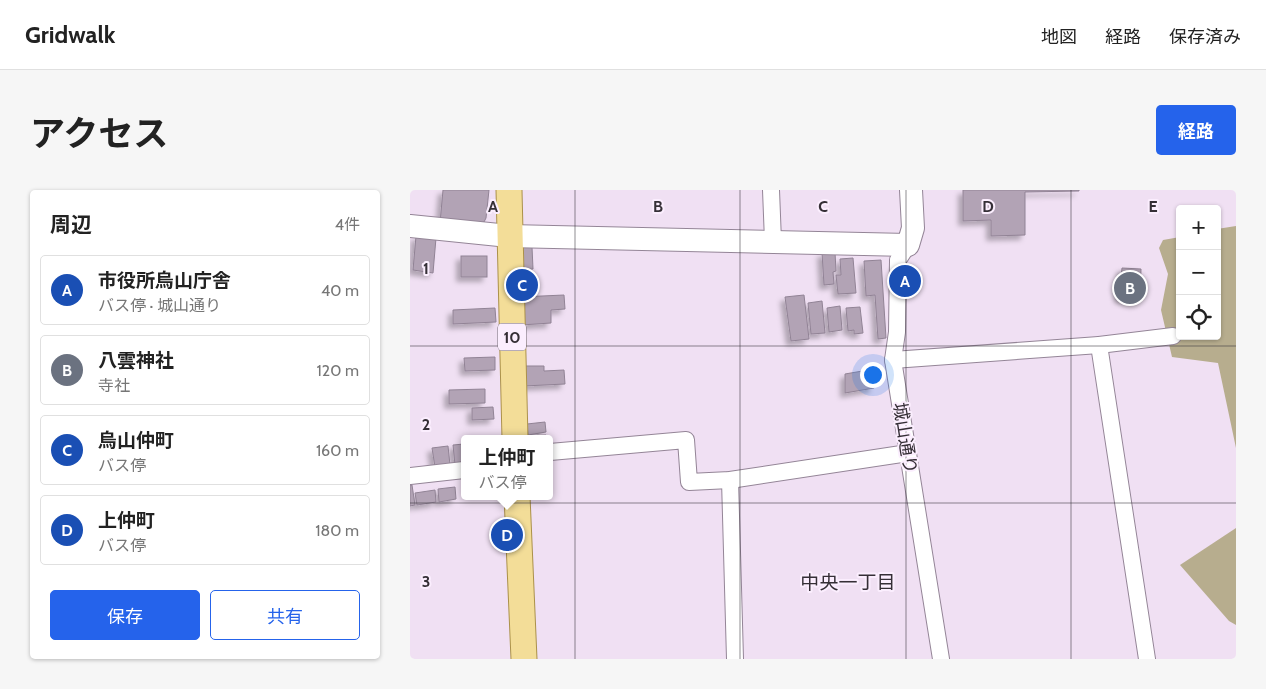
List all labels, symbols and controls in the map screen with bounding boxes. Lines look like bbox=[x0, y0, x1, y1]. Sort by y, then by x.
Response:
text: Gridwalk bbox=[25, 20, 115, 49]
text: 地図 bbox=[1041, 26, 1077, 48]
text: 経路 bbox=[1105, 26, 1141, 48]
text: 保存済み bbox=[1169, 26, 1241, 48]
button: 経路 bbox=[1156, 105, 1236, 155]
text: アクセス bbox=[30, 112, 168, 155]
text: A bbox=[488, 197, 498, 216]
text: B bbox=[653, 197, 663, 216]
text: C bbox=[818, 197, 828, 216]
text: D bbox=[982, 197, 994, 216]
text: E bbox=[1148, 197, 1158, 216]
map controls bbox=[1176, 205, 1221, 340]
button: + bbox=[1176, 205, 1221, 250]
text: 周辺 bbox=[50, 212, 92, 237]
text: 4件 bbox=[335, 215, 360, 234]
button: − bbox=[1176, 250, 1221, 295]
text: 1 bbox=[423, 259, 429, 278]
pin: A bbox=[889, 262, 921, 300]
pin: C bbox=[506, 266, 538, 304]
text: 市役所烏山庁舎 bbox=[98, 269, 231, 292]
pin: B bbox=[1114, 269, 1146, 307]
text: A bbox=[62, 281, 72, 300]
text: 40 m bbox=[321, 281, 359, 300]
button: locate bbox=[1176, 295, 1221, 340]
text: バス停 · 城山通り bbox=[98, 296, 221, 315]
road number: 10 bbox=[498, 324, 526, 350]
text: 八雲神社 bbox=[98, 349, 174, 372]
text: B bbox=[62, 361, 72, 380]
text: 120 m bbox=[317, 361, 359, 380]
your location bbox=[860, 362, 886, 388]
text: 寺社 bbox=[98, 376, 130, 395]
street label: 城山通り bbox=[889, 401, 921, 475]
text: 2 bbox=[422, 415, 430, 434]
text: 烏山仲町 bbox=[98, 429, 174, 452]
popup bbox=[461, 435, 553, 500]
text: C bbox=[62, 441, 72, 460]
text: 160 m bbox=[316, 441, 359, 460]
text: 上仲町 bbox=[478, 446, 536, 469]
text: バス停 bbox=[98, 456, 146, 475]
text: バス停 bbox=[478, 473, 527, 492]
text: 上仲町 bbox=[98, 509, 155, 532]
pin: D bbox=[491, 516, 523, 554]
text: D bbox=[61, 521, 73, 540]
text: 180 m bbox=[315, 521, 359, 540]
text: バス停 bbox=[98, 536, 146, 555]
district label: 中央一丁目 bbox=[800, 571, 896, 594]
text: 3 bbox=[422, 572, 430, 591]
button: 保存 bbox=[50, 590, 200, 640]
button: 共有 bbox=[210, 590, 360, 640]

